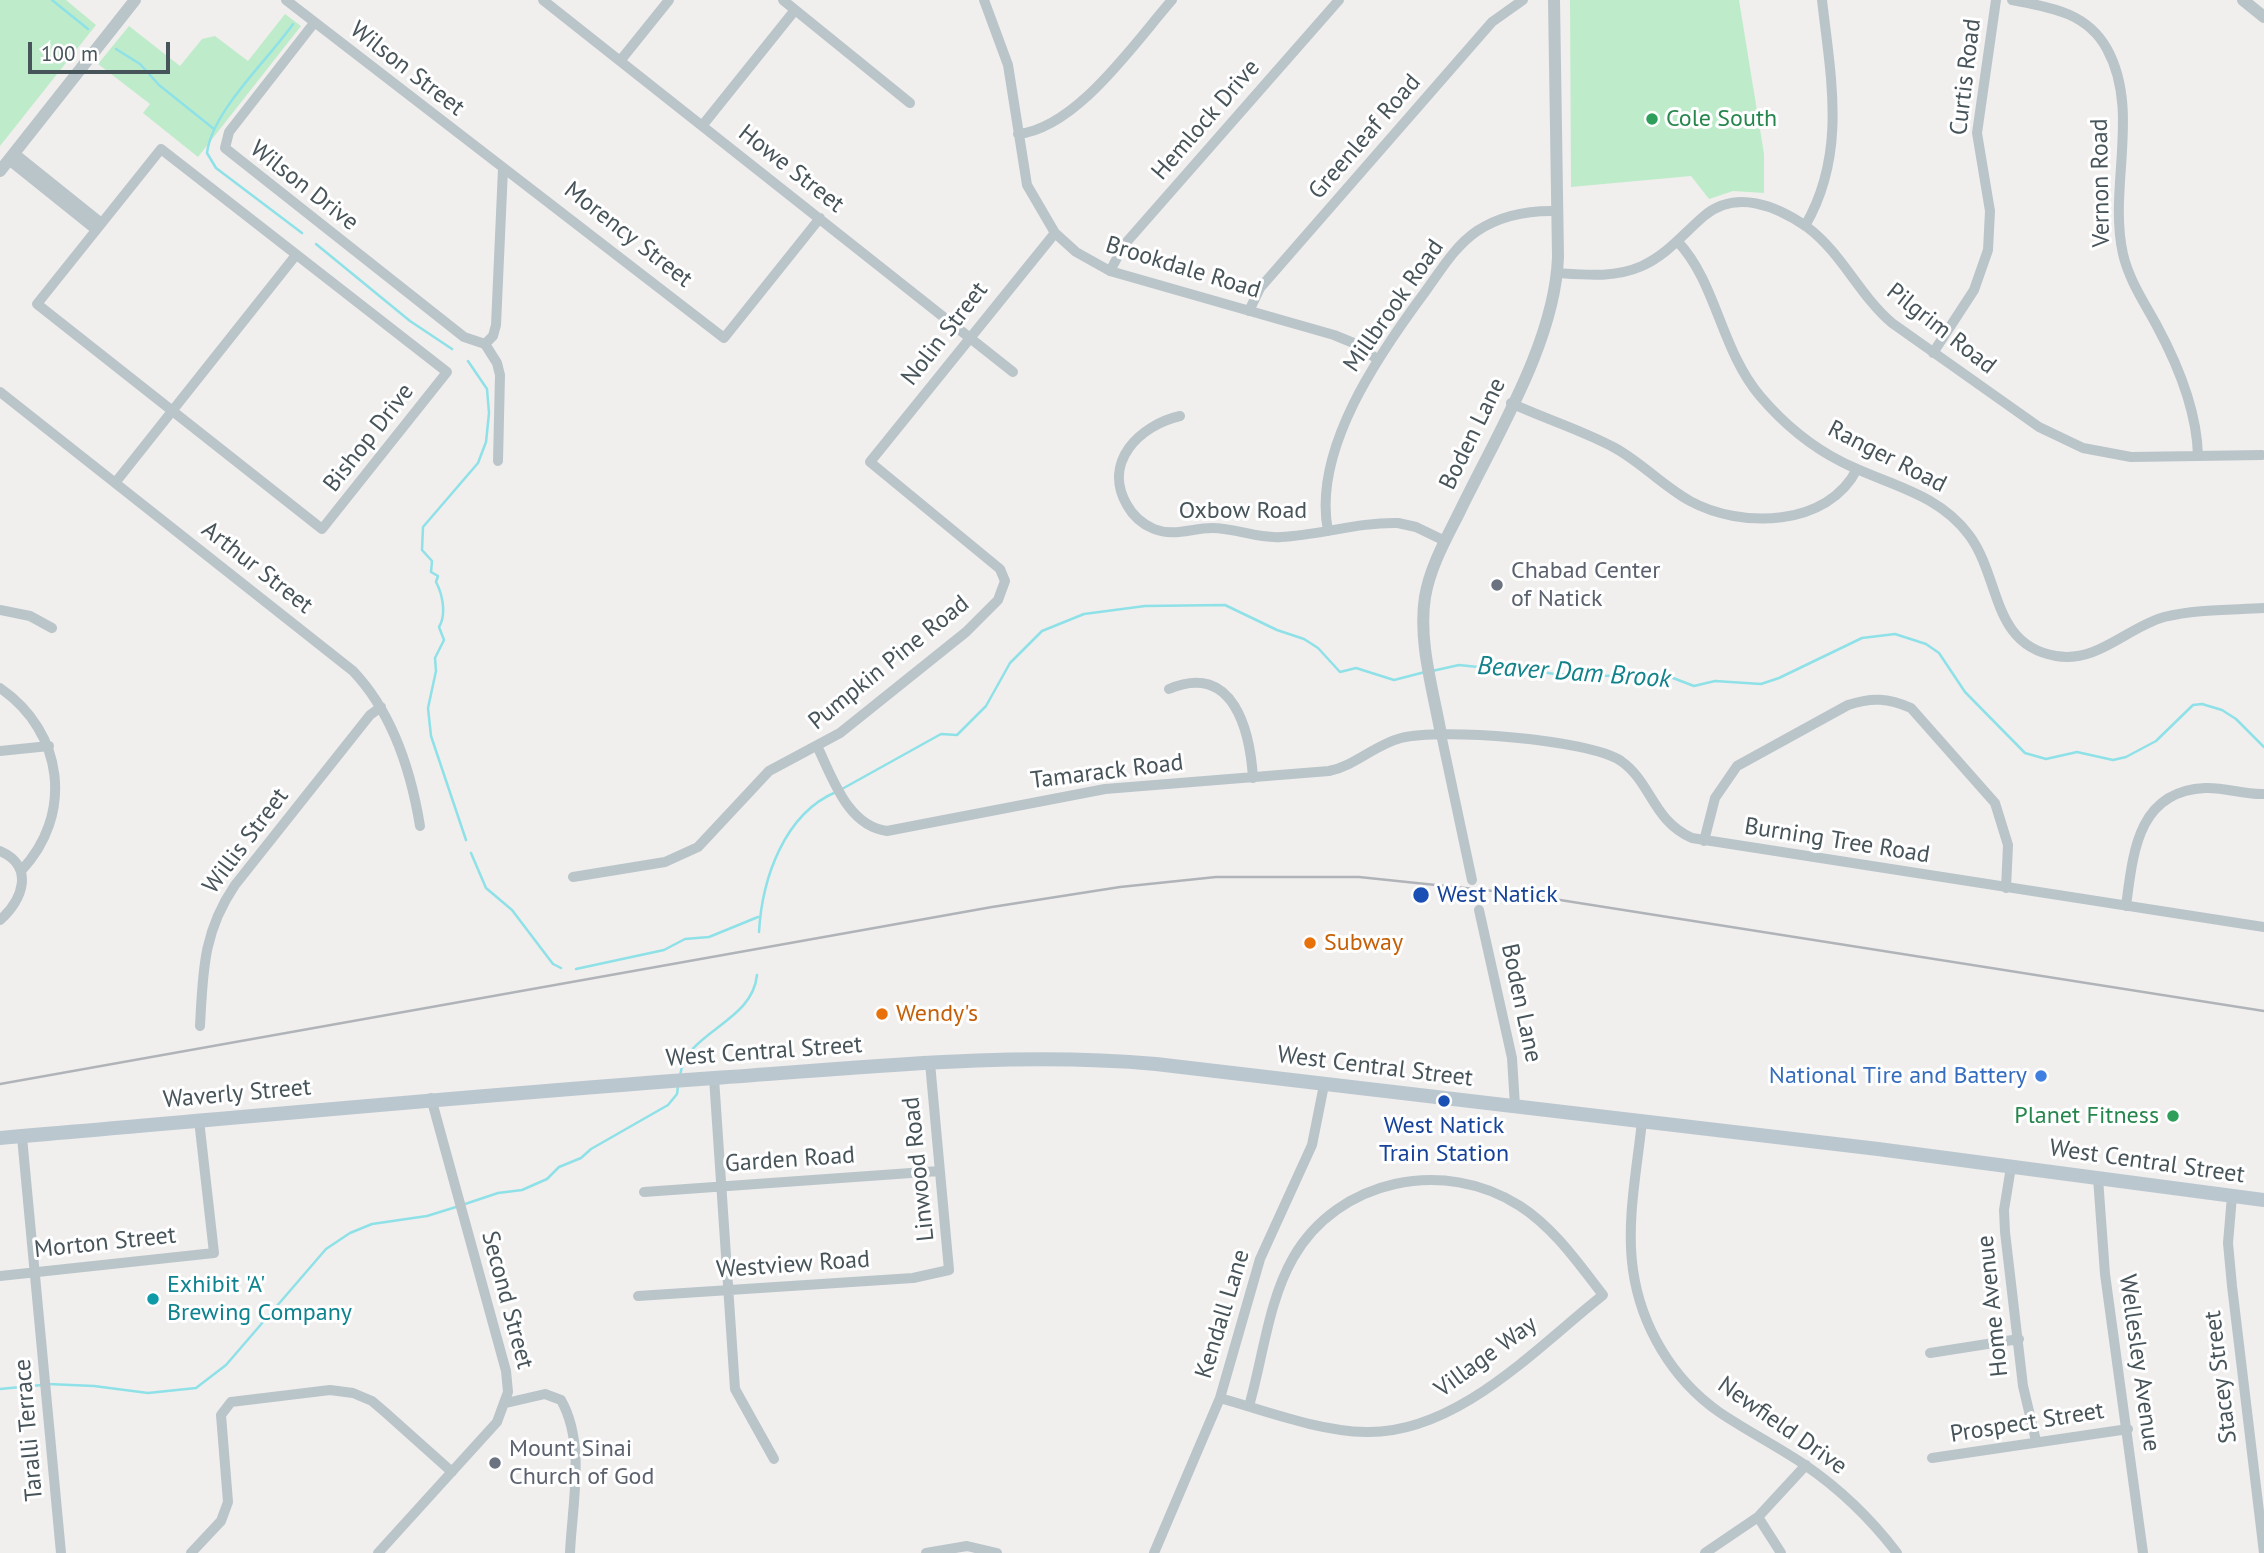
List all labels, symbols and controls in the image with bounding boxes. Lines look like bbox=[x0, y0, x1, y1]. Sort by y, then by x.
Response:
street label: Wilson Street bbox=[344, 15, 470, 123]
street label: Curtis Road bbox=[1945, 17, 1987, 137]
scale bar bbox=[32, 28, 173, 72]
text: 100 m bbox=[41, 40, 98, 67]
street label: Hemlock Drive bbox=[1146, 54, 1266, 186]
street label: Greenleaf Road bbox=[1303, 69, 1427, 205]
place label: Cole South bbox=[1666, 105, 1777, 133]
marker: Cole South bbox=[1644, 111, 1660, 127]
street label: Vernon Road bbox=[2085, 118, 2117, 248]
street label: Howe Street bbox=[732, 119, 850, 219]
street label: Wilson Drive bbox=[244, 135, 364, 237]
street label: Morency Street bbox=[558, 176, 698, 294]
street label: Brookdale Road bbox=[1102, 231, 1264, 305]
street label: Millbrook Road bbox=[1338, 234, 1450, 378]
street label: Nolin Street bbox=[896, 277, 994, 391]
street label: Pilgrim Road bbox=[1881, 277, 2001, 381]
street label: Boden Lane bbox=[1434, 373, 1512, 495]
street label: Bishop Drive bbox=[318, 378, 420, 498]
street label: Ranger Road bbox=[1823, 415, 1951, 499]
street label: Oxbow Road bbox=[1179, 497, 1307, 525]
street label: Arthur Street bbox=[196, 516, 318, 620]
place label: Chabad Center of Natick bbox=[1511, 557, 1660, 613]
marker: Chabad Center of Natick bbox=[1489, 577, 1505, 593]
street label: Pumpkin Pine Road bbox=[803, 590, 975, 736]
water label: Beaver Dam Brook bbox=[1476, 651, 1672, 695]
street label: Tamarack Road bbox=[1029, 748, 1185, 796]
street label: Willis Street bbox=[197, 783, 295, 899]
street label: Burning Tree Road bbox=[1742, 812, 1932, 870]
place label: West Natick bbox=[1437, 881, 1558, 909]
marker: West Natick bbox=[1411, 885, 1431, 905]
place label: Subway bbox=[1324, 929, 1403, 957]
marker: Subway bbox=[1302, 935, 1318, 951]
street label: Boden Lane bbox=[1494, 941, 1548, 1065]
place label: Wendy's bbox=[896, 1000, 978, 1028]
marker: Wendy's bbox=[874, 1006, 890, 1022]
street label: West Central Street bbox=[665, 1031, 863, 1073]
street label: West Central Street bbox=[1276, 1041, 1474, 1093]
place label: National Tire and Battery bbox=[1769, 1062, 2027, 1090]
marker: National Tire and Battery bbox=[2033, 1068, 2049, 1084]
street label: Waverly Street bbox=[162, 1073, 312, 1115]
marker: West Natick Train Station bbox=[1436, 1093, 1452, 1109]
street label: Linwood Road bbox=[897, 1095, 941, 1243]
place label: Planet Fitness bbox=[2014, 1102, 2159, 1130]
marker: Planet Fitness bbox=[2165, 1108, 2181, 1124]
place label: West Natick Train Station bbox=[1379, 1112, 1509, 1168]
street label: West Central Street bbox=[2048, 1134, 2246, 1190]
street label: Garden Road bbox=[724, 1141, 856, 1179]
street label: Morton Street bbox=[33, 1221, 177, 1265]
street label: Second Street bbox=[475, 1228, 539, 1372]
street label: Home Avenue bbox=[1971, 1234, 2015, 1378]
street label: Westview Road bbox=[715, 1245, 871, 1285]
street label: Kendall Lane bbox=[1190, 1246, 1256, 1382]
place label: Exhibit 'A' Brewing Company bbox=[167, 1271, 352, 1327]
street label: Wellesley Avenue bbox=[2112, 1273, 2166, 1453]
marker: Exhibit 'A' Brewing Company bbox=[145, 1291, 161, 1307]
street label: Stacey Street bbox=[2199, 1309, 2243, 1445]
street label: Village Way bbox=[1429, 1310, 1543, 1404]
street label: Taralli Terrace bbox=[8, 1358, 50, 1502]
street label: Newfield Drive bbox=[1712, 1371, 1852, 1481]
street label: Prospect Street bbox=[1948, 1397, 2106, 1449]
place label: Mount Sinai Church of God bbox=[509, 1435, 654, 1491]
marker: Mount Sinai Church of God bbox=[487, 1455, 503, 1471]

